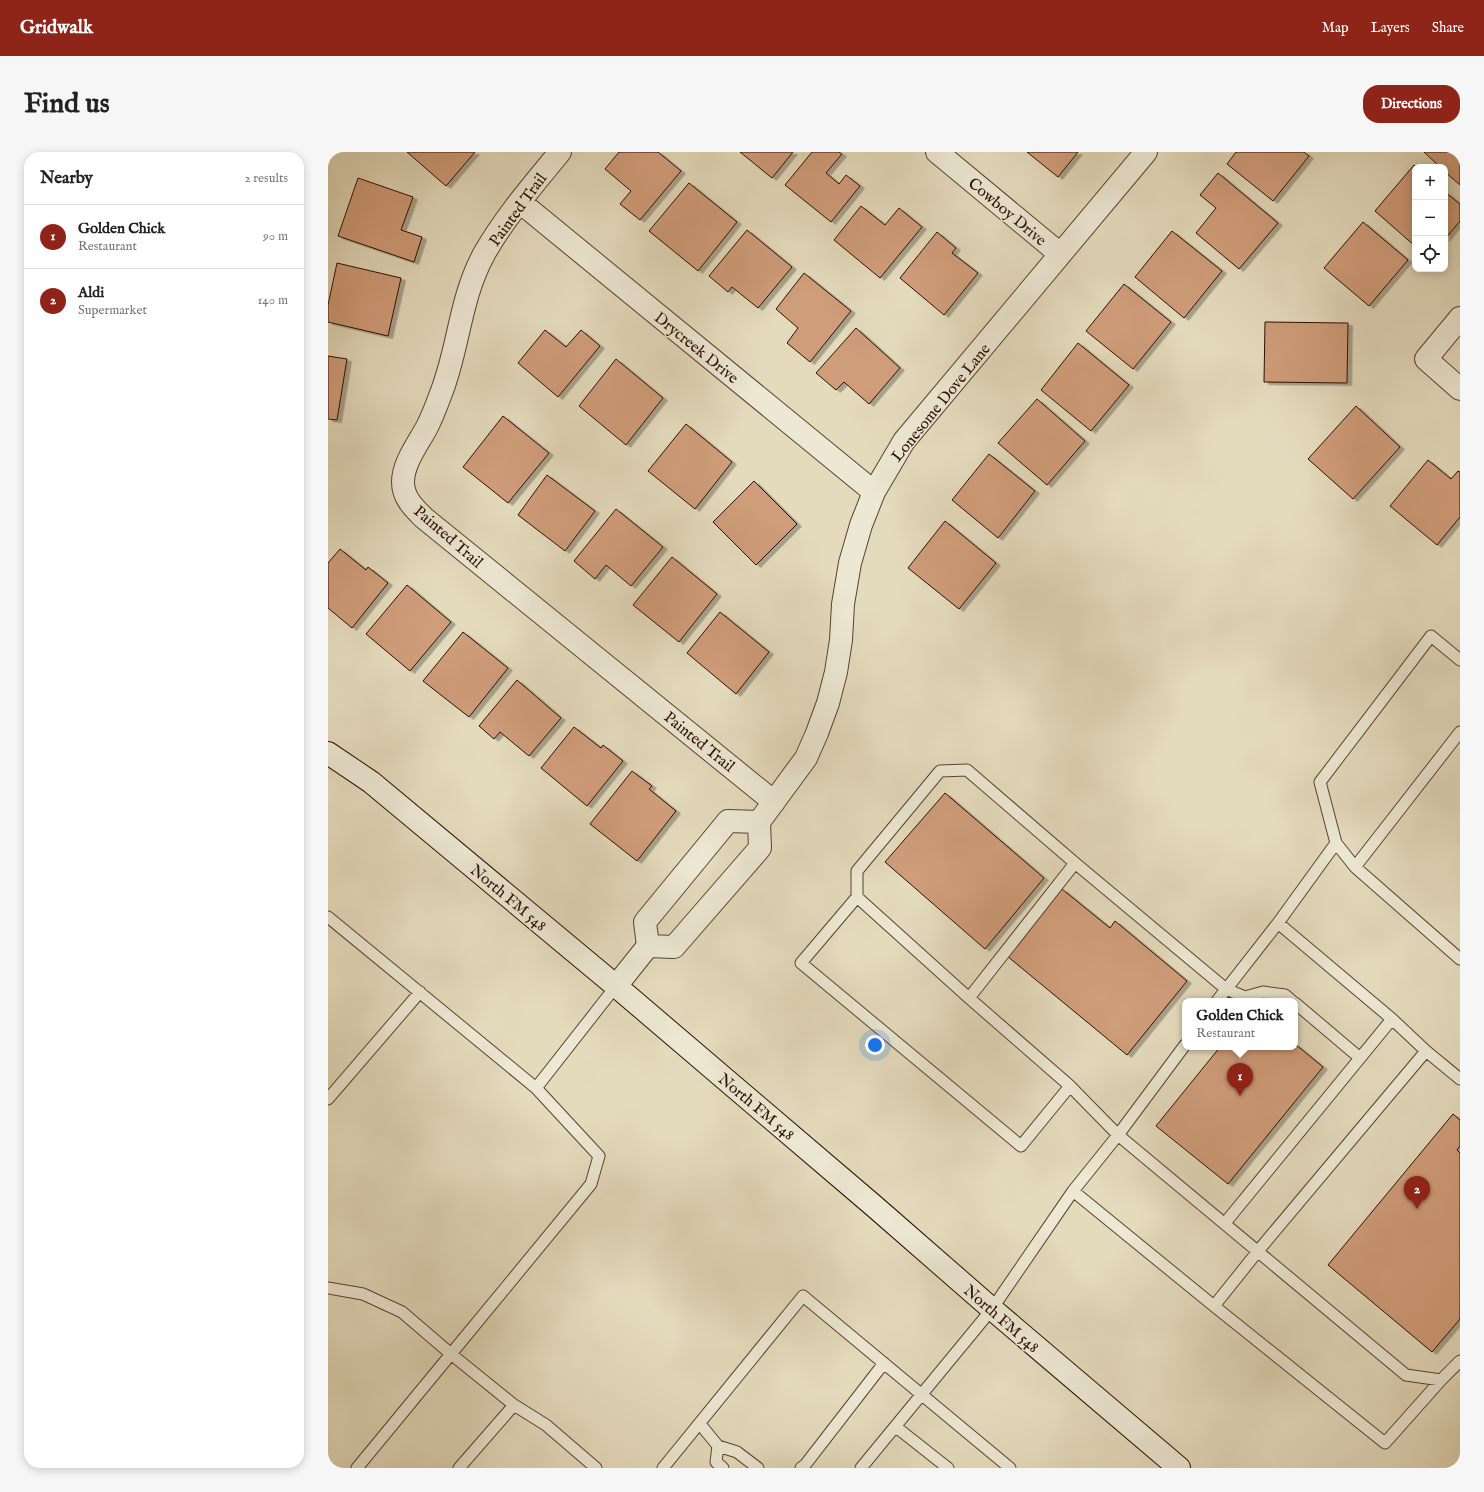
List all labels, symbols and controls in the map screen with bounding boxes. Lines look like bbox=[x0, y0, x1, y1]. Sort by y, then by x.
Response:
text: Gridwalk bbox=[20, 16, 93, 40]
text: Map bbox=[1322, 19, 1349, 37]
text: Layers bbox=[1371, 19, 1410, 37]
text: Share bbox=[1432, 19, 1464, 37]
button: Directions bbox=[1363, 85, 1460, 123]
text: Find us bbox=[24, 87, 110, 122]
map controls bbox=[1412, 164, 1448, 272]
button: + bbox=[1412, 164, 1448, 200]
text: Nearby bbox=[40, 168, 93, 189]
street label: Painted Trail bbox=[485, 169, 552, 251]
text: 2 results bbox=[244, 170, 288, 187]
street label: Cowboy Drive bbox=[963, 174, 1050, 251]
button: − bbox=[1412, 200, 1448, 236]
text: Golden Chick bbox=[78, 219, 165, 238]
text: 1 bbox=[51, 228, 55, 245]
text: 90 m bbox=[263, 228, 288, 245]
button: locate bbox=[1412, 236, 1448, 272]
text: Restaurant bbox=[78, 238, 137, 255]
text: Aldi bbox=[78, 283, 104, 302]
text: 2 bbox=[50, 292, 56, 309]
text: 140 m bbox=[258, 292, 288, 309]
text: Supermarket bbox=[78, 302, 147, 319]
street label: Drycreek Drive bbox=[649, 308, 742, 389]
street label: Lonesome Dove Lane bbox=[888, 340, 995, 467]
street label: Painted Trail bbox=[409, 502, 487, 574]
street label: Painted Trail bbox=[659, 708, 739, 778]
street label: North FM 548 bbox=[465, 861, 550, 936]
popup bbox=[1182, 998, 1298, 1050]
text: Golden Chick bbox=[1196, 1006, 1284, 1025]
text: Restaurant bbox=[1196, 1025, 1255, 1042]
your location bbox=[865, 1035, 885, 1055]
pin: 1 bbox=[1227, 1063, 1253, 1096]
street label: North FM 548 bbox=[713, 1070, 798, 1145]
pin: 2 bbox=[1404, 1176, 1430, 1209]
street label: North FM 548 bbox=[959, 1281, 1043, 1358]

